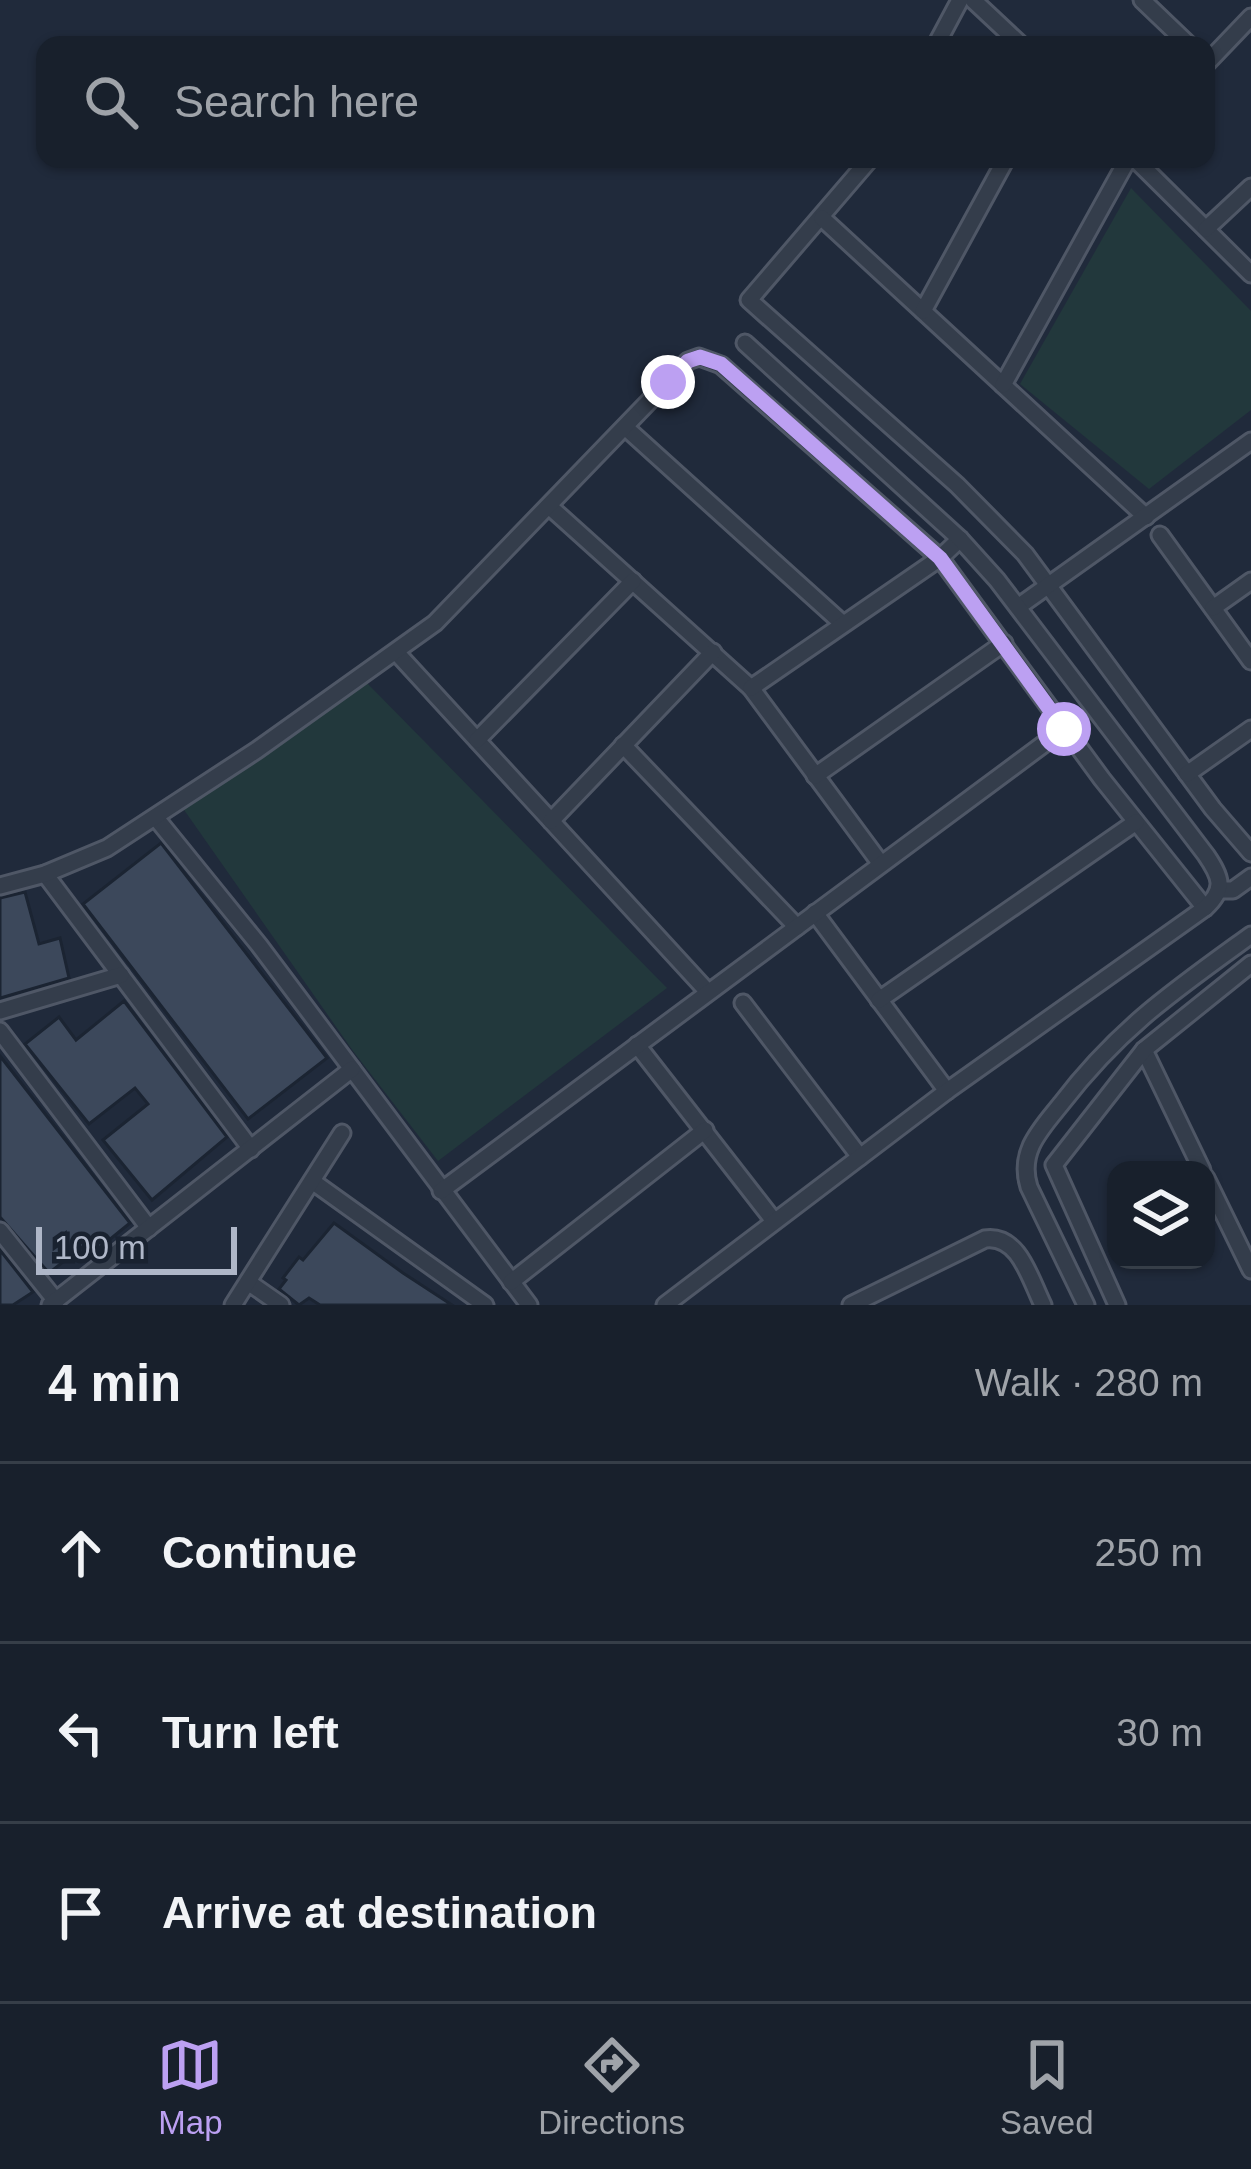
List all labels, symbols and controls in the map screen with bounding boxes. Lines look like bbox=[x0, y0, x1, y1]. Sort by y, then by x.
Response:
search box bbox=[36, 36, 1215, 168]
icon: search bbox=[78, 69, 144, 135]
text: Search here bbox=[174, 76, 419, 127]
route end bbox=[641, 355, 695, 409]
route start bbox=[1037, 702, 1091, 756]
map controls bbox=[1107, 1161, 1215, 1269]
button: layers bbox=[1107, 1161, 1215, 1269]
scale bar bbox=[36, 1221, 237, 1274]
text: 100 m bbox=[54, 1229, 146, 1266]
text: 4 min bbox=[48, 1355, 181, 1412]
text: Walk · 280 m bbox=[975, 1361, 1203, 1404]
icon: ahead bbox=[48, 1520, 114, 1586]
text: Continue bbox=[162, 1527, 357, 1578]
text: 250 m bbox=[1095, 1531, 1203, 1574]
icon: left bbox=[48, 1700, 114, 1766]
text: Turn left bbox=[162, 1707, 339, 1758]
text: 30 m bbox=[1116, 1711, 1203, 1754]
icon: arrive bbox=[48, 1880, 114, 1946]
text: Arrive at destination bbox=[162, 1887, 597, 1938]
tab: Map bbox=[157, 2032, 223, 2142]
tab: Directions bbox=[538, 2032, 685, 2142]
tab: Saved bbox=[1000, 2032, 1094, 2142]

